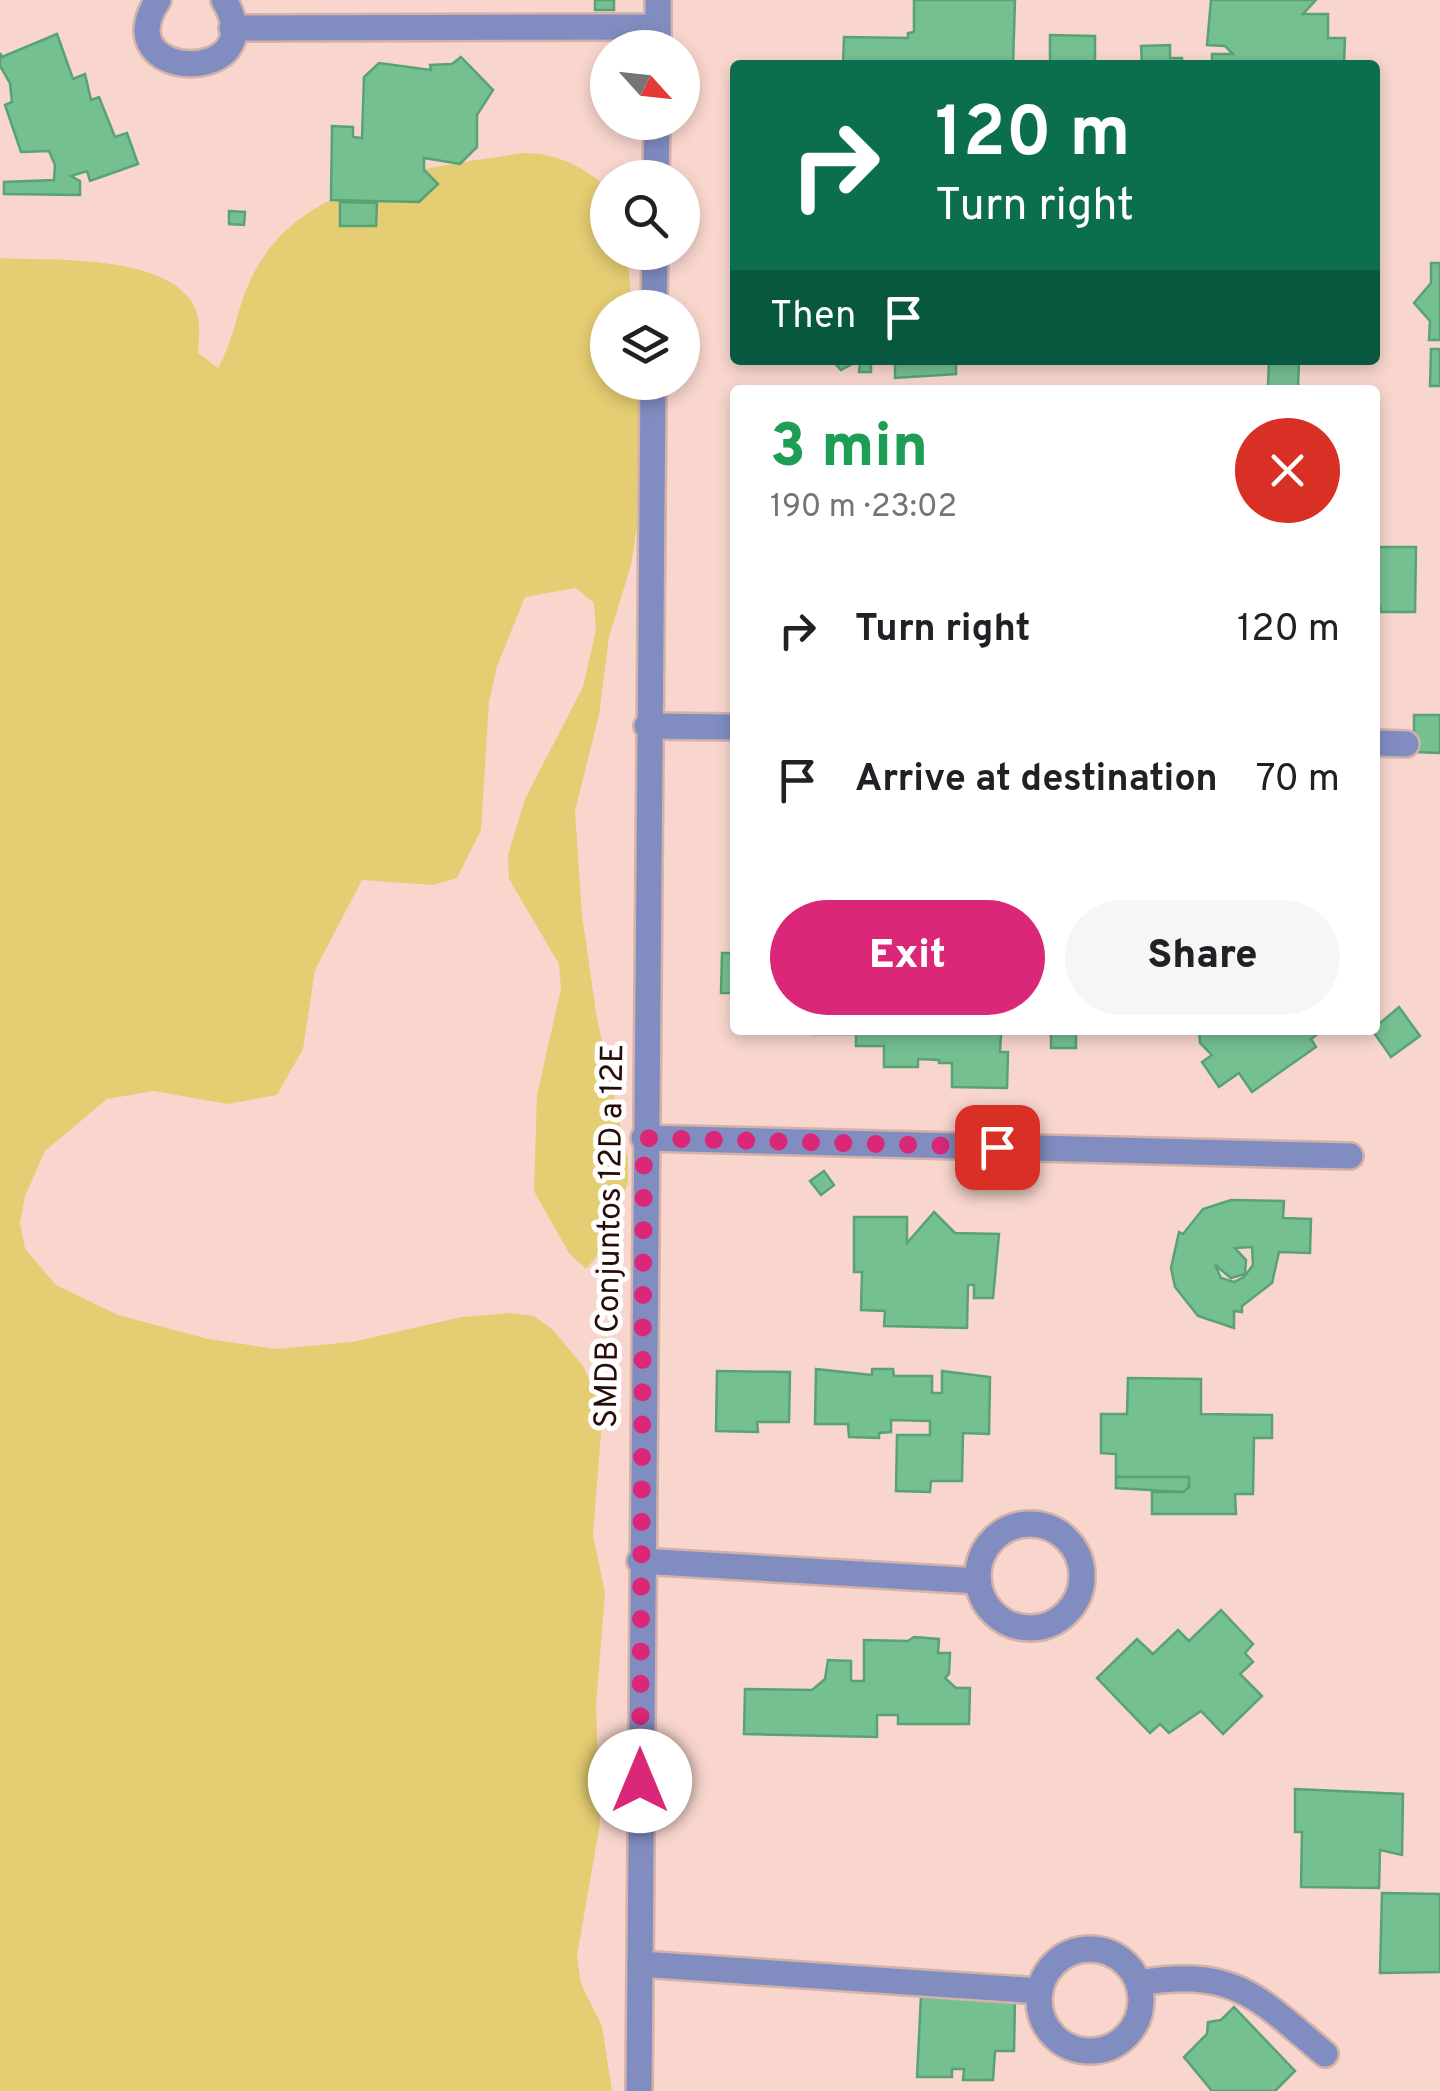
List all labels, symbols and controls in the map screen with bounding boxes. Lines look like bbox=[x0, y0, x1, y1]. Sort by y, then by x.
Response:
north arrow bbox=[590, 30, 700, 140]
map controls bbox=[590, 30, 700, 400]
text: 120 m bbox=[935, 92, 1131, 181]
icon: right bbox=[770, 100, 900, 230]
button: search bbox=[590, 160, 700, 270]
text: Turn right bbox=[935, 179, 1134, 236]
button: layers bbox=[590, 290, 700, 400]
icon: arrive bbox=[876, 290, 931, 345]
text: Then bbox=[770, 293, 856, 342]
text: 3 min bbox=[770, 412, 928, 488]
button: close bbox=[1235, 418, 1340, 523]
text: 190 m · 23:02 bbox=[770, 488, 957, 528]
icon: right bbox=[770, 603, 825, 658]
text: Turn right bbox=[855, 606, 1030, 655]
text: 120 m bbox=[1237, 606, 1340, 655]
icon: arrive bbox=[770, 753, 825, 808]
text: Arrive at destination bbox=[855, 756, 1218, 805]
text: 70 m bbox=[1256, 756, 1340, 805]
button: Exit bbox=[770, 900, 1045, 1015]
button: Share bbox=[1065, 900, 1340, 1015]
street label: SMDB Conjuntos 12D a 12E bbox=[588, 1044, 634, 1428]
pin bbox=[955, 1105, 1040, 1190]
icon: arrive bbox=[970, 1120, 1025, 1175]
position arrow bbox=[588, 1729, 692, 1833]

